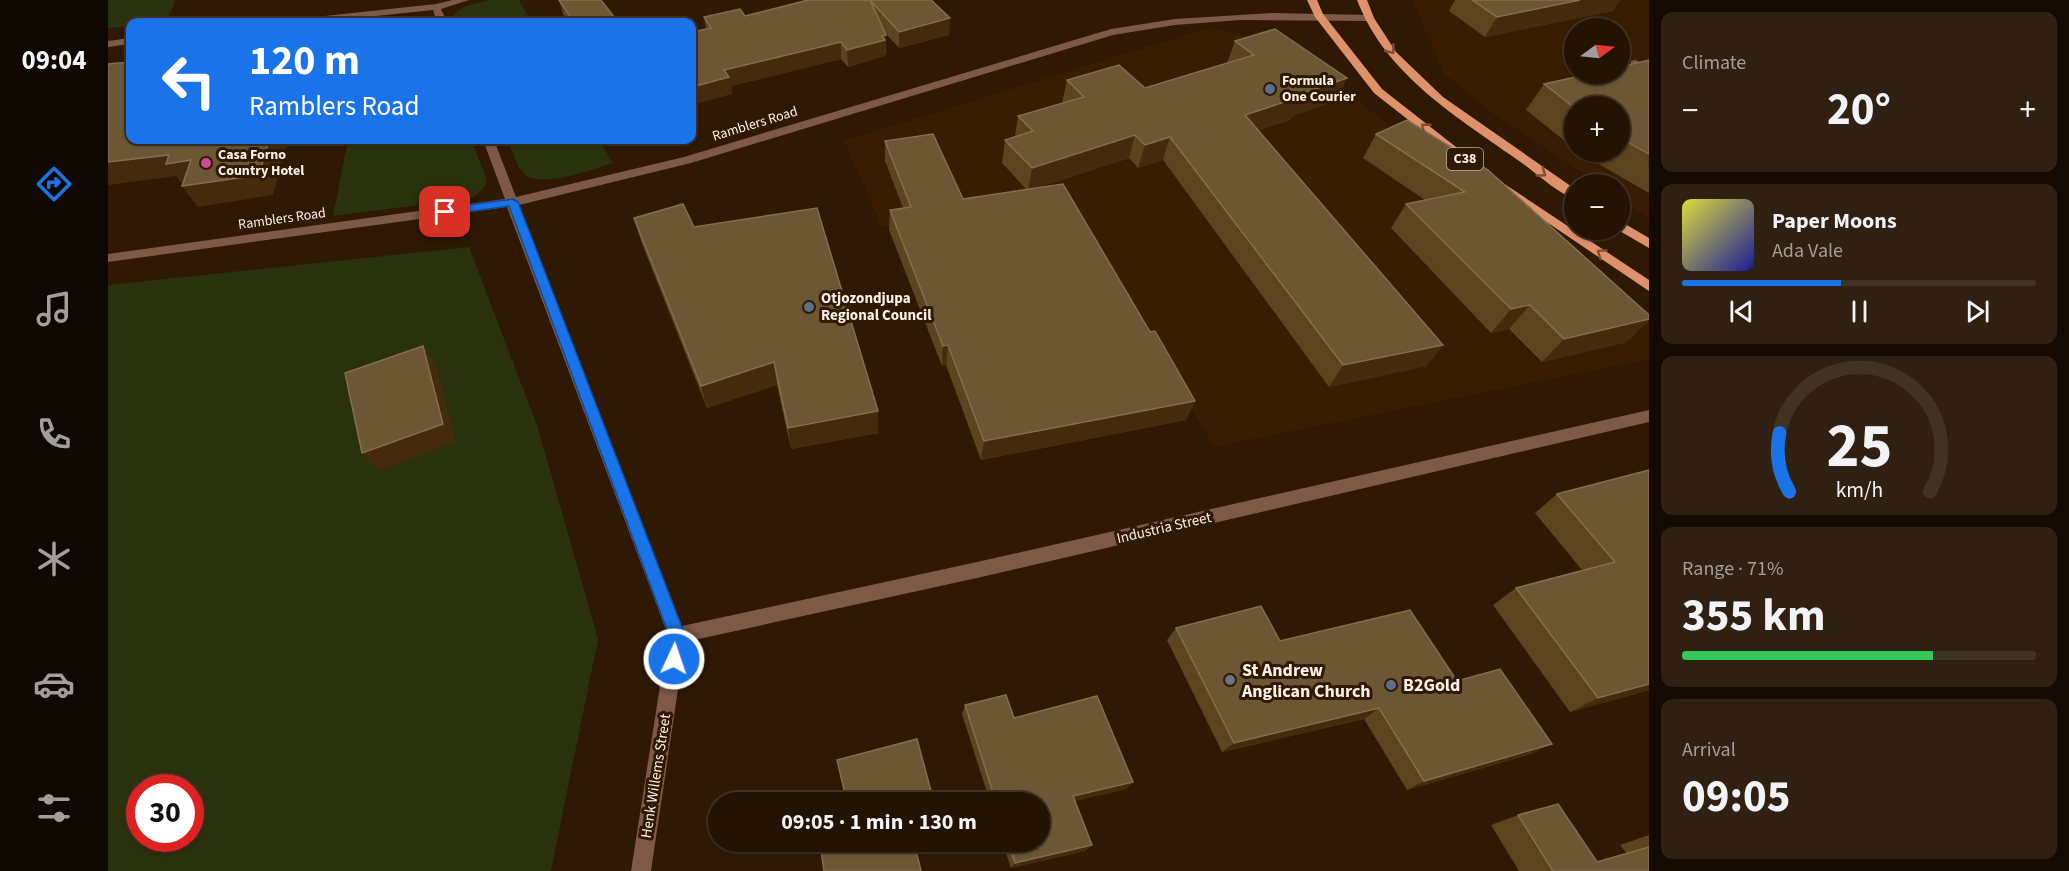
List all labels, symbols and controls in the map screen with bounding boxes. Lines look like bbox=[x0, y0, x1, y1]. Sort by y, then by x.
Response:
north arrow bbox=[1564, 18, 1630, 84]
map controls bbox=[1564, 18, 1630, 240]
text: 120 m bbox=[249, 31, 360, 91]
text: 09:04 bbox=[21, 41, 87, 80]
icon: left bbox=[150, 42, 228, 120]
one-way arrow bbox=[1384, 44, 1395, 55]
text: Climate bbox=[1682, 49, 1746, 77]
place label: Formula One Courier bbox=[1282, 71, 1356, 107]
text: 20° bbox=[1827, 78, 1891, 142]
marker: Formula One Courier bbox=[1263, 82, 1277, 96]
text: Ramblers Road bbox=[249, 87, 419, 126]
text: − bbox=[1682, 87, 1698, 134]
text: + bbox=[2020, 87, 2036, 134]
button: + bbox=[1564, 96, 1630, 162]
street label: Ramblers Road bbox=[710, 102, 800, 146]
one-way arrow bbox=[1421, 124, 1432, 135]
place label: Casa Forno Country Hotel bbox=[218, 145, 304, 181]
road number: C38 bbox=[1447, 148, 1483, 170]
marker: Casa Forno Country Hotel bbox=[199, 156, 213, 170]
icon: directions bbox=[33, 163, 75, 205]
one-way arrow bbox=[1535, 166, 1546, 177]
button: − bbox=[1564, 174, 1630, 240]
pin bbox=[419, 186, 470, 237]
icon: arrive bbox=[428, 195, 461, 228]
street label: Ramblers Road bbox=[237, 203, 327, 235]
text: Paper Moons bbox=[1772, 205, 1897, 237]
text: Ada Vale bbox=[1772, 237, 1843, 265]
one-way arrow bbox=[1596, 249, 1607, 260]
icon: music bbox=[33, 288, 75, 330]
place label: Otjozondjupa Regional Council bbox=[821, 288, 932, 326]
icon: previous bbox=[1725, 295, 1758, 328]
icon: pause bbox=[1843, 295, 1876, 328]
icon: next bbox=[1961, 295, 1994, 328]
marker: Otjozondjupa Regional Council bbox=[802, 300, 816, 314]
text: 25 bbox=[1826, 403, 1892, 492]
icon: phone bbox=[33, 413, 75, 455]
text: km/h bbox=[1835, 476, 1883, 507]
street label: Industria Street bbox=[1115, 507, 1213, 549]
icon: climate bbox=[33, 538, 75, 580]
text: Range · 71% bbox=[1682, 555, 1783, 583]
text: 355 km bbox=[1682, 584, 1826, 648]
position arrow bbox=[642, 627, 706, 691]
place label: St Andrew Anglican Church bbox=[1241, 658, 1371, 704]
icon: car bbox=[33, 663, 75, 705]
marker: St Andrew Anglican Church bbox=[1223, 673, 1237, 687]
place label: B2Gold bbox=[1403, 673, 1460, 698]
marker: B2Gold bbox=[1384, 678, 1398, 692]
street label: Henk Willems Street bbox=[636, 712, 676, 840]
text: Arrival bbox=[1682, 736, 1736, 764]
text: 09:05 bbox=[1682, 765, 1791, 829]
speed limit sign: 30 bbox=[126, 774, 204, 852]
icon: filters bbox=[33, 787, 75, 829]
text: 09:05 · 1 min · 130 m bbox=[781, 806, 977, 838]

